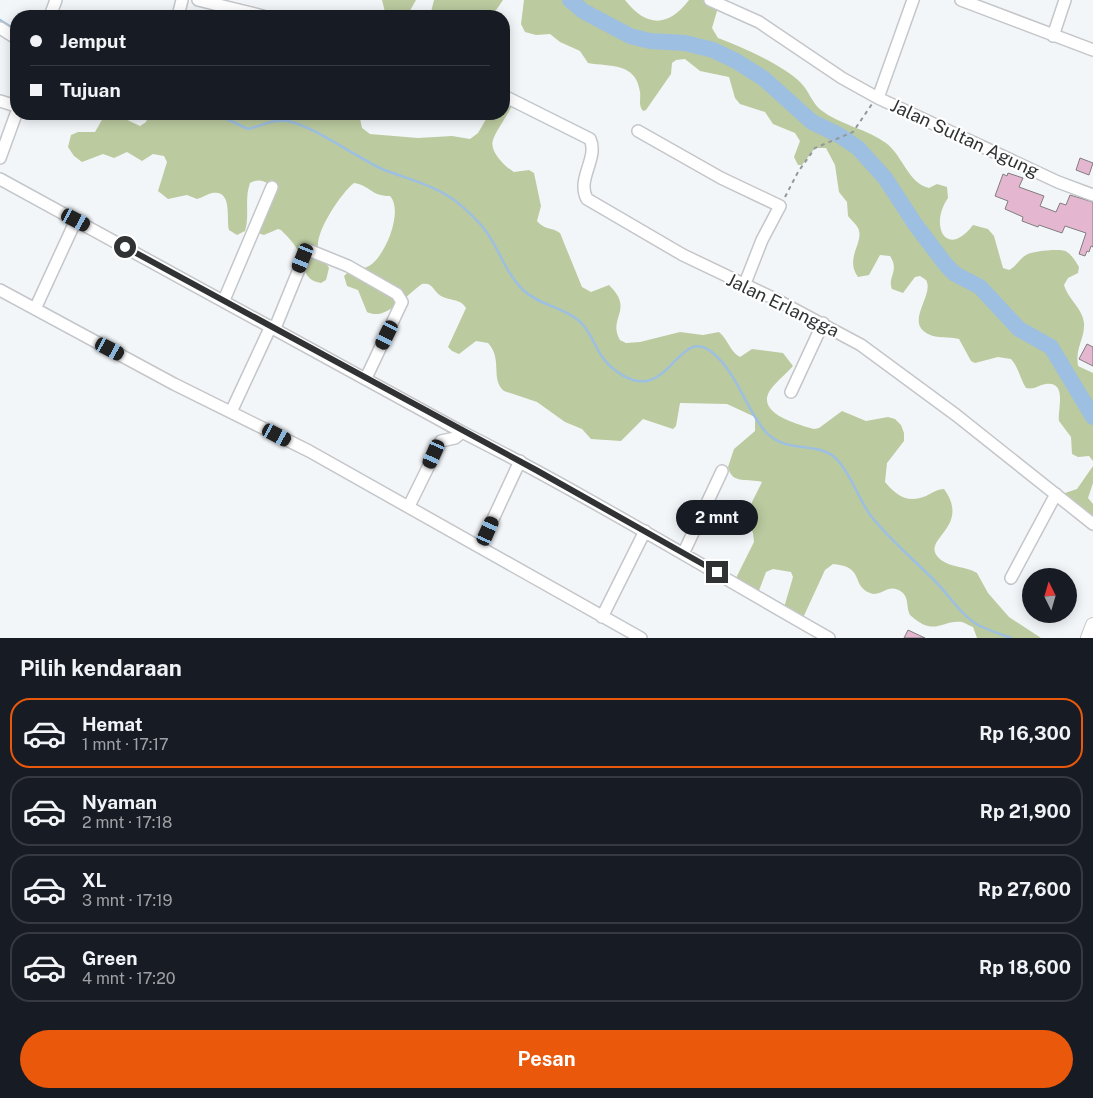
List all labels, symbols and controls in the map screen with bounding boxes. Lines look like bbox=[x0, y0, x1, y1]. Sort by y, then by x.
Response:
text: Jemput bbox=[60, 30, 126, 52]
text: Tujuan bbox=[60, 79, 121, 101]
street label: Jalan Sultan Agung bbox=[887, 94, 1043, 182]
car bbox=[59, 206, 92, 234]
route start bbox=[114, 236, 136, 258]
car bbox=[290, 241, 315, 275]
street label: Jalan Erlangga bbox=[723, 269, 843, 341]
car bbox=[373, 318, 400, 352]
car bbox=[93, 335, 126, 363]
car bbox=[260, 421, 293, 449]
car bbox=[421, 437, 446, 471]
callout: 2 mnt bbox=[676, 500, 758, 534]
text: 2 mnt bbox=[695, 508, 739, 527]
car bbox=[475, 514, 500, 548]
route end bbox=[706, 561, 728, 583]
north arrow bbox=[1022, 568, 1078, 622]
map controls bbox=[1022, 568, 1077, 623]
text: Pilih kendaraan bbox=[20, 655, 182, 681]
icon: car bbox=[22, 711, 67, 756]
text: Hemat bbox=[82, 713, 143, 735]
text: Rp 16,300 bbox=[979, 722, 1071, 744]
text: 1 mnt · 17:17 bbox=[82, 735, 169, 754]
icon: car bbox=[22, 789, 67, 834]
text: Nyaman bbox=[82, 791, 157, 813]
text: Rp 21,900 bbox=[980, 800, 1071, 822]
text: 2 mnt · 17:18 bbox=[82, 813, 172, 832]
icon: car bbox=[22, 867, 67, 912]
text: XL bbox=[82, 869, 107, 891]
text: Rp 27,600 bbox=[978, 878, 1071, 900]
text: 3 mnt · 17:19 bbox=[82, 891, 173, 910]
icon: car bbox=[22, 945, 67, 990]
text: Green bbox=[82, 947, 137, 969]
text: Rp 18,600 bbox=[979, 956, 1071, 978]
text: 4 mnt · 17:20 bbox=[82, 969, 176, 988]
button: Pesan bbox=[20, 1030, 1073, 1088]

